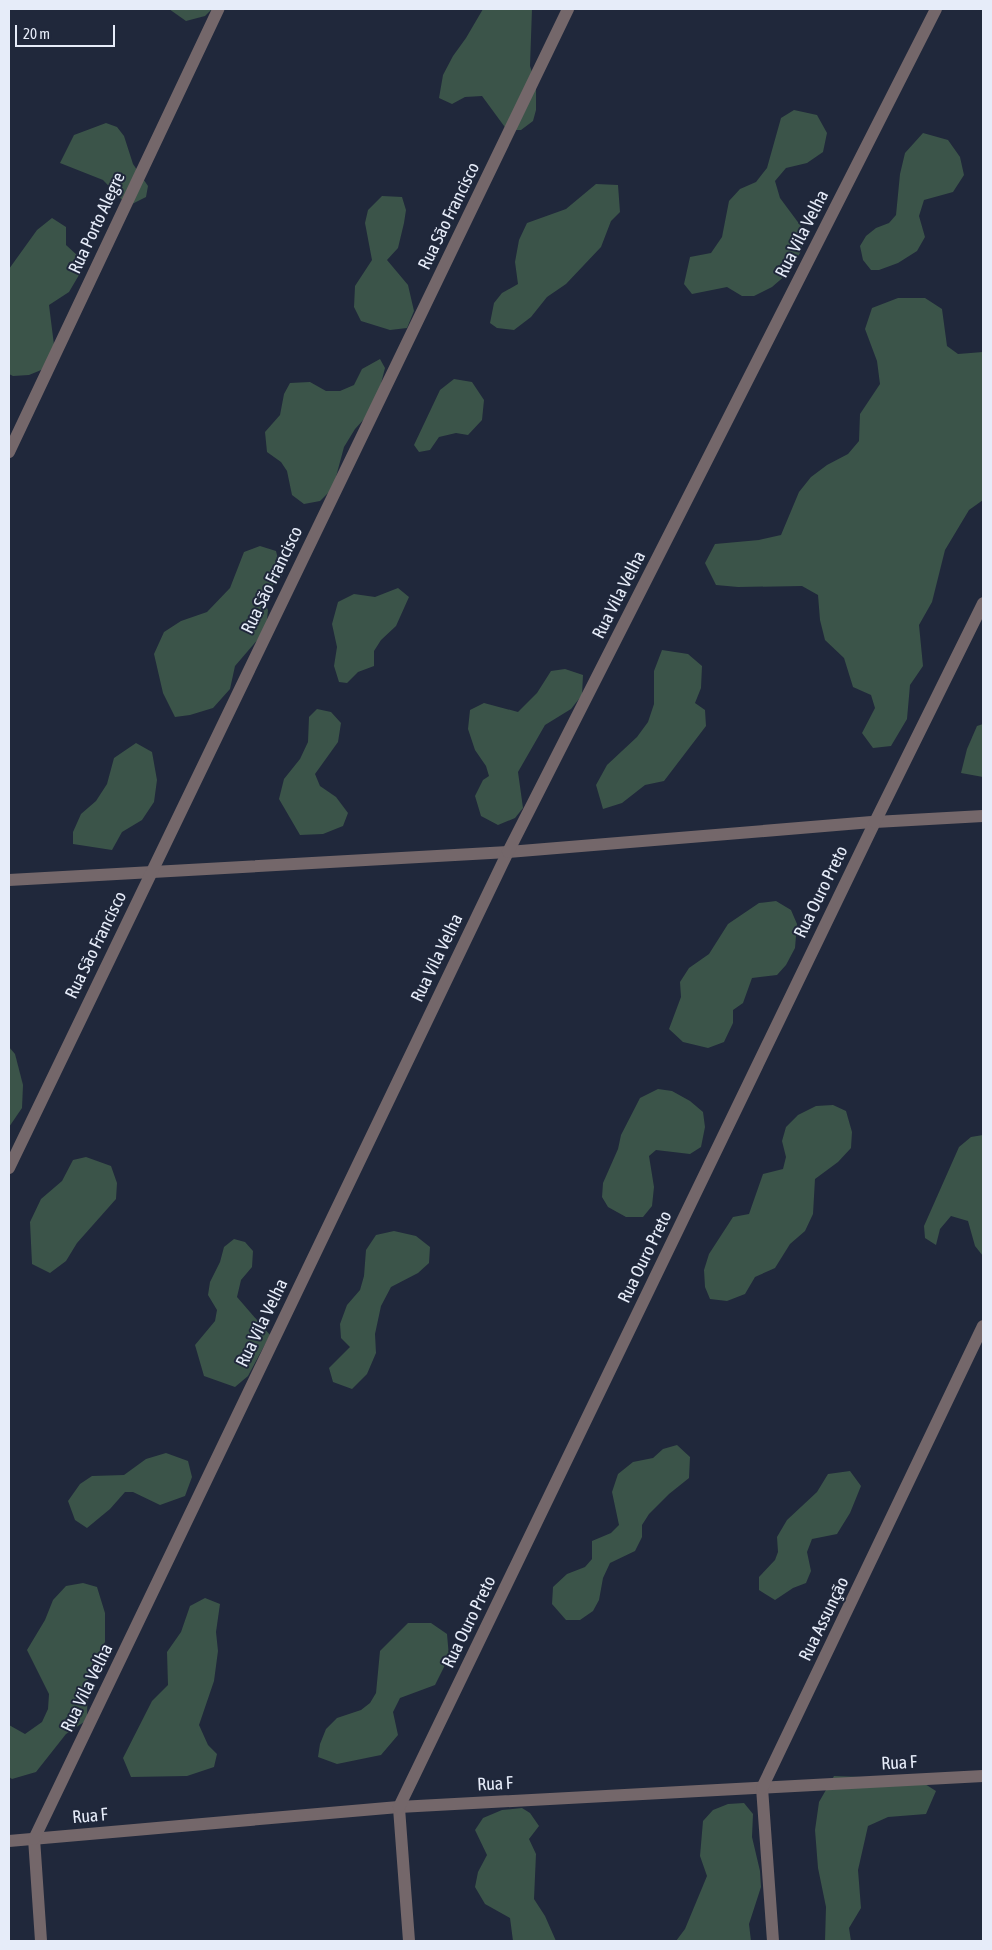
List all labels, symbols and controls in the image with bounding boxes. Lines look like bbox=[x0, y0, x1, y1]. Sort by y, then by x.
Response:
scale bar bbox=[18, 15, 118, 47]
text: 20 m bbox=[23, 25, 50, 42]
street label: Rua São Francisco bbox=[414, 159, 484, 273]
street label: Rua Porto Alegre bbox=[64, 169, 130, 277]
street label: Rua Vila Velha bbox=[771, 187, 833, 281]
street label: Rua São Francisco bbox=[237, 523, 307, 637]
street label: Rua Vila Velha bbox=[588, 548, 650, 642]
street label: Rua Ouro Preto bbox=[789, 842, 853, 942]
street label: Rua São Francisco bbox=[61, 888, 131, 1002]
street label: Rua Vila Velha bbox=[406, 910, 468, 1006]
street label: Rua Ouro Preto bbox=[613, 1207, 677, 1307]
street label: Rua Vila Velha bbox=[231, 1275, 293, 1371]
street label: Rua Ouro Preto bbox=[437, 1572, 501, 1672]
street label: Rua Assunção bbox=[794, 1573, 854, 1665]
street label: Rua Vila Velha bbox=[56, 1640, 118, 1736]
street label: Rua F bbox=[881, 1751, 917, 1775]
street label: Rua F bbox=[477, 1772, 513, 1796]
street label: Rua F bbox=[71, 1804, 109, 1828]

